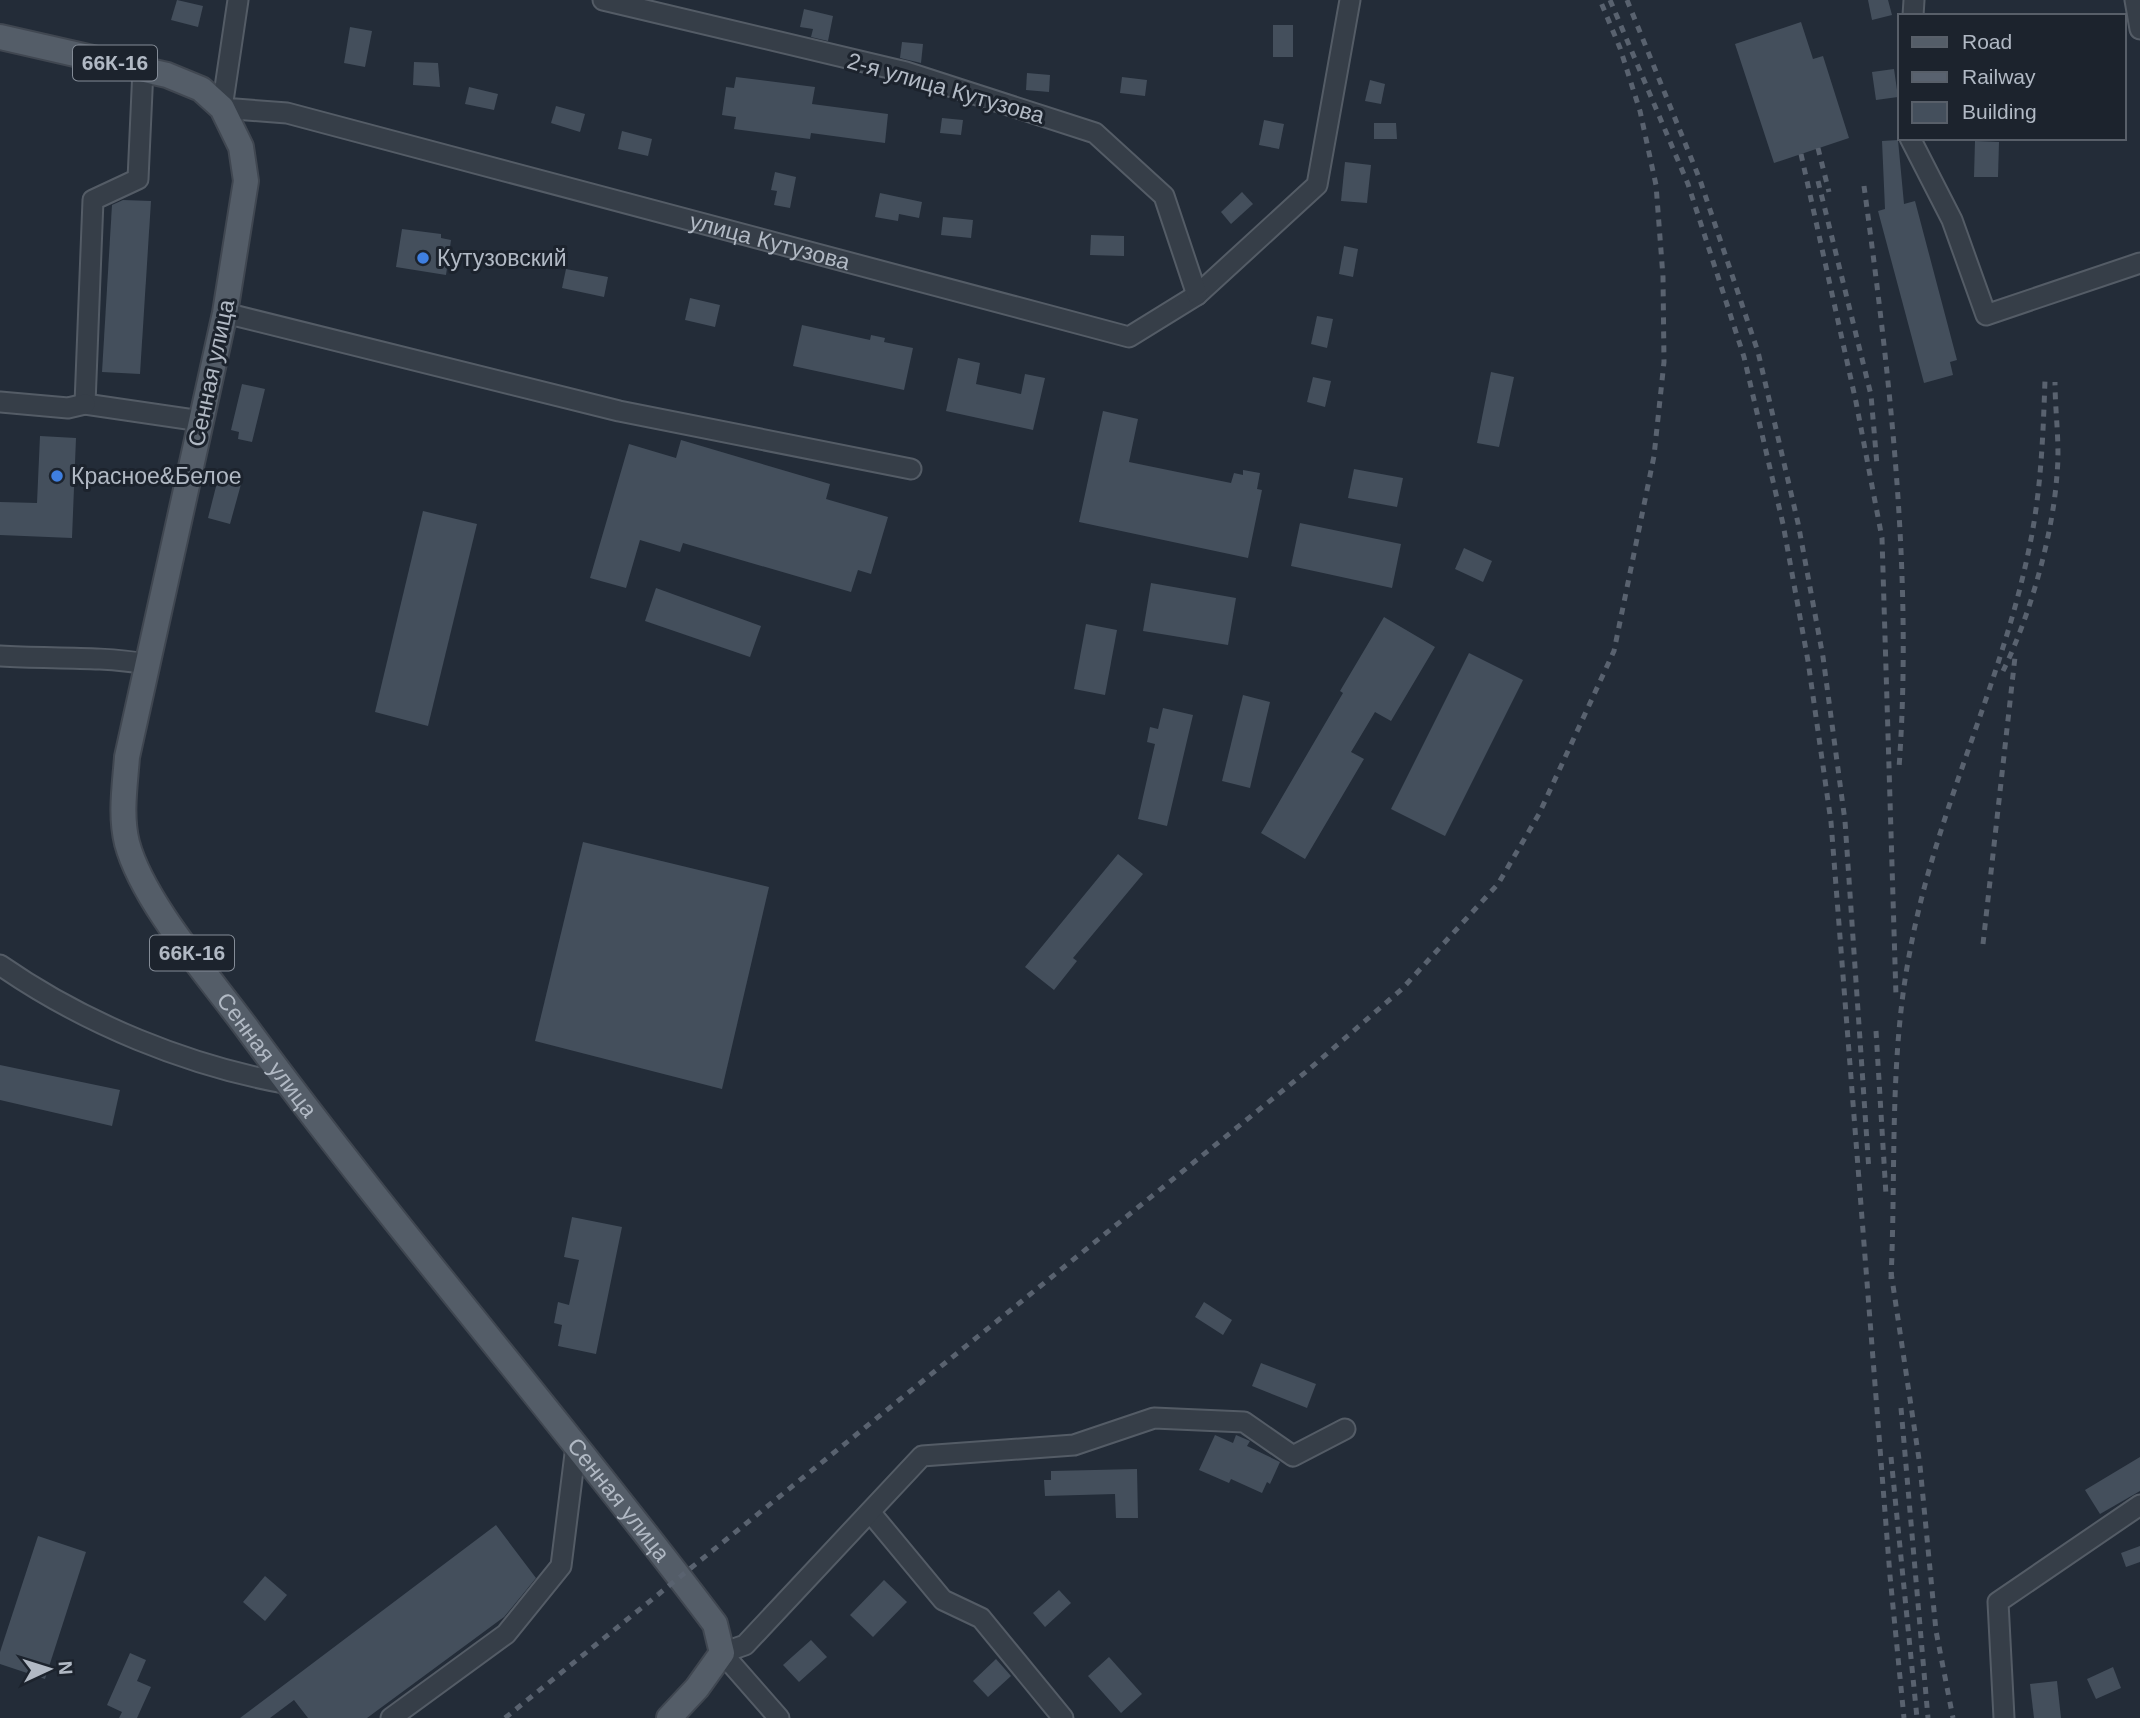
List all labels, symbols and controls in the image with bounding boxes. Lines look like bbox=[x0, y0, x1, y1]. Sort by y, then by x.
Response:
legend bbox=[1898, 14, 2126, 140]
text: Road bbox=[1962, 30, 2012, 53]
road number: 66К-16 bbox=[73, 46, 157, 80]
street label: 2-я улица Кутузова bbox=[844, 47, 1048, 129]
text: Railway bbox=[1962, 65, 2036, 88]
text: Building bbox=[1962, 100, 2037, 123]
street label: улица Кутузова bbox=[687, 208, 853, 275]
place label: Кутузовский bbox=[437, 245, 567, 271]
marker: Кутузовский bbox=[415, 250, 431, 266]
street label: Сенная улица bbox=[183, 297, 239, 449]
place label: Красное&Белое bbox=[71, 463, 242, 489]
marker: Красное&Белое bbox=[49, 468, 65, 484]
road number: 66К-16 bbox=[150, 936, 234, 970]
street label: Сенная улица bbox=[212, 987, 322, 1123]
street label: Сенная улица bbox=[562, 1433, 675, 1567]
north arrow bbox=[14, 1634, 84, 1704]
text: N bbox=[55, 1660, 76, 1675]

